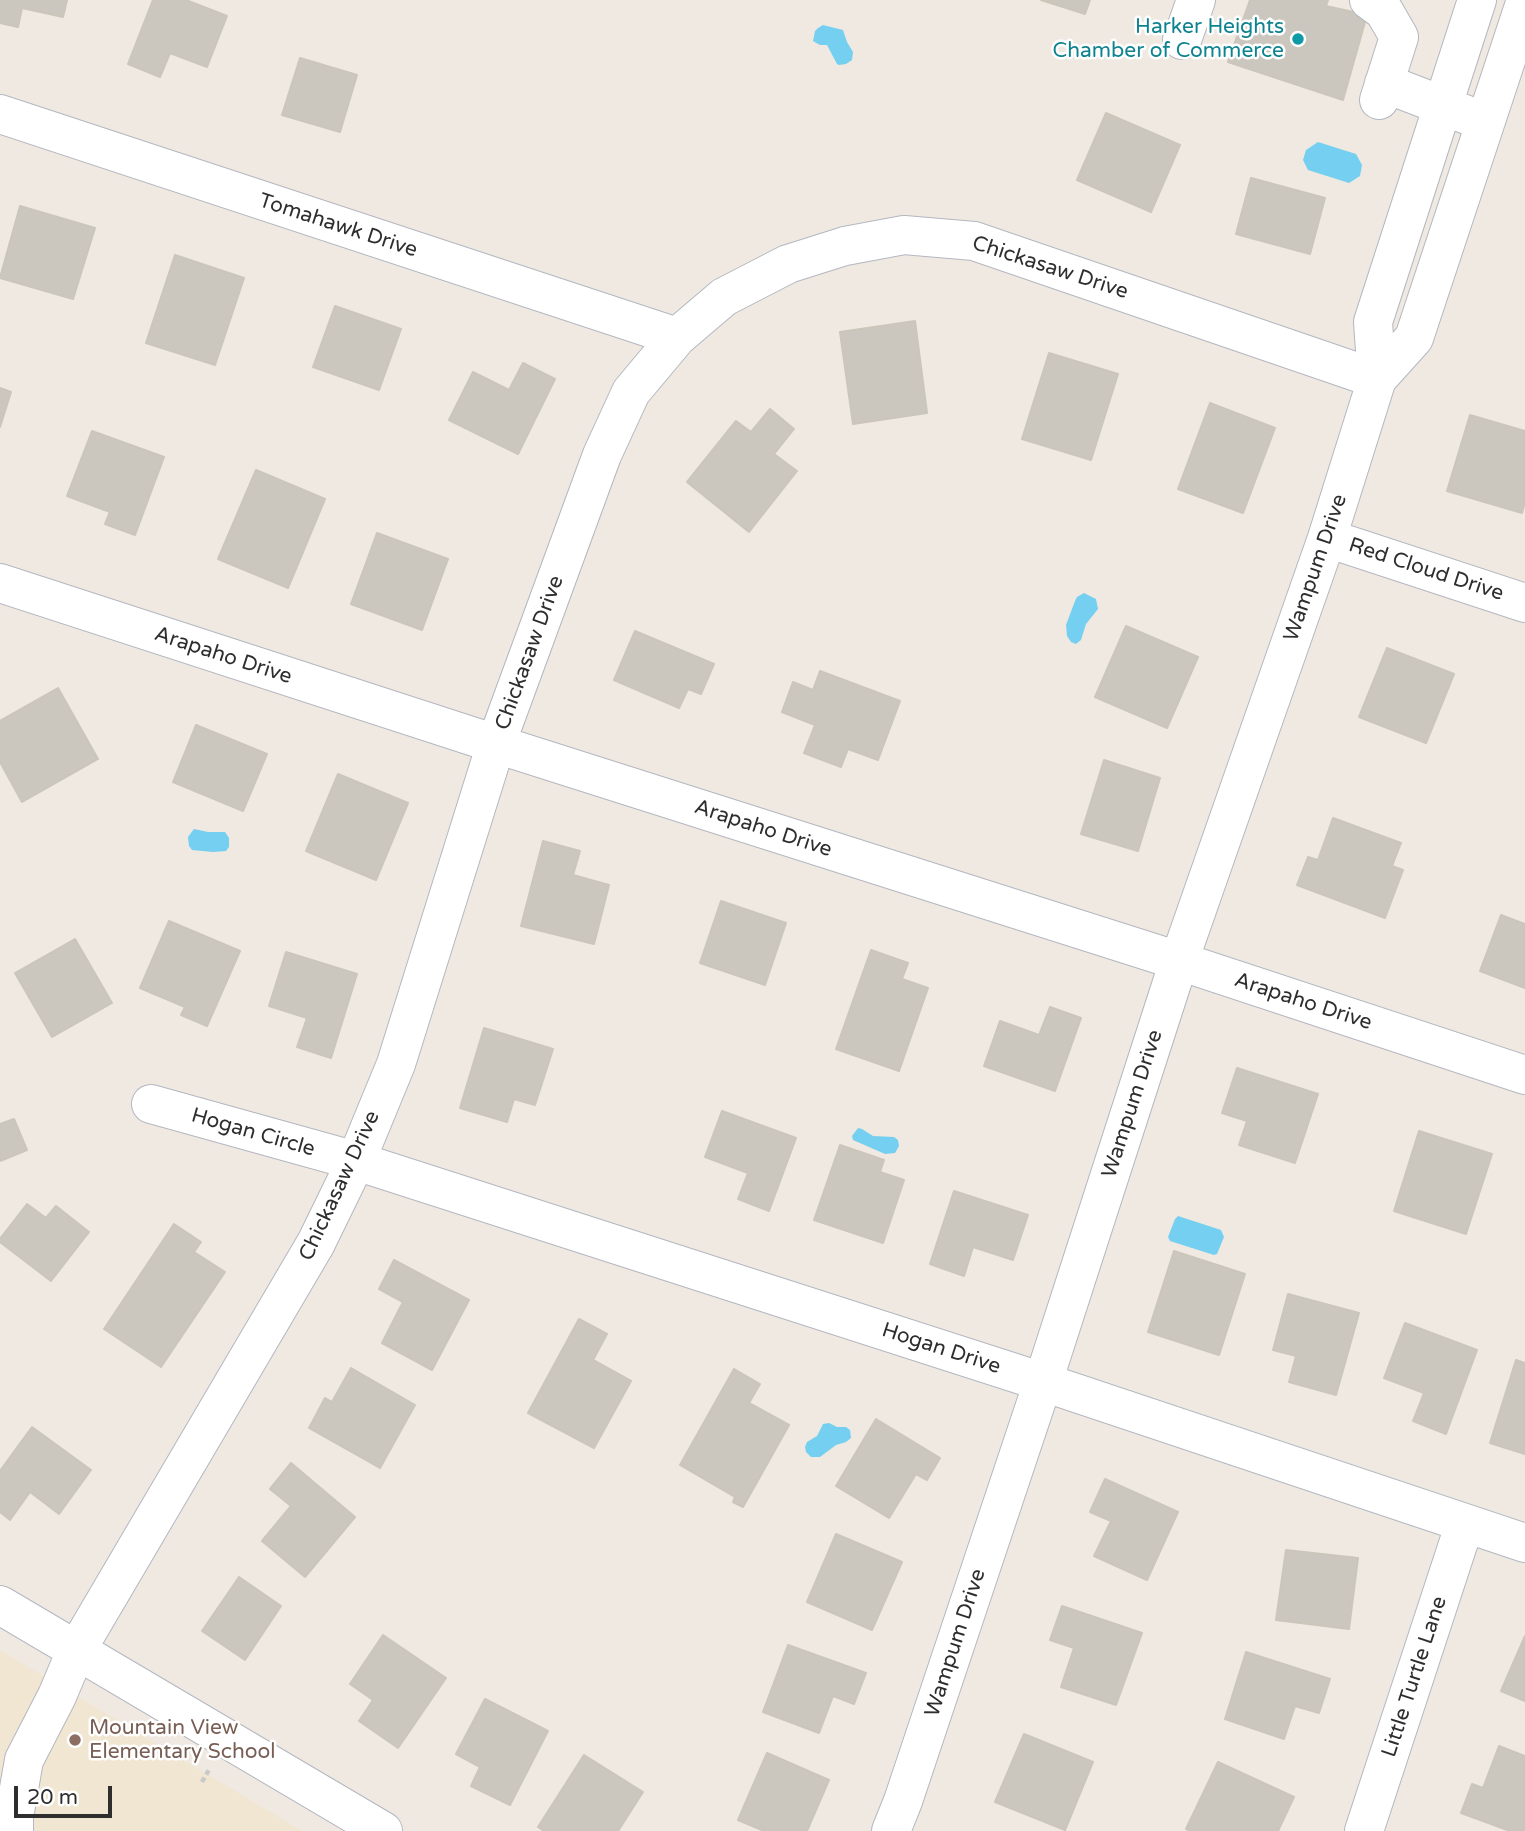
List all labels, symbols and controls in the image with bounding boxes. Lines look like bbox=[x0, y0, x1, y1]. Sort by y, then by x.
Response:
place label: Harker Heights Chamber of Commerce bbox=[1053, 14, 1284, 64]
marker: Harker Heights Chamber of Commerce bbox=[1290, 31, 1306, 47]
street label: Tomahawk Drive bbox=[256, 189, 420, 263]
street label: Chickasaw Drive bbox=[969, 231, 1131, 305]
street label: Wampum Drive bbox=[1279, 491, 1353, 645]
street label: Red Cloud Drive bbox=[1345, 533, 1507, 607]
street label: Chickasaw Drive bbox=[490, 572, 570, 734]
street label: Arapaho Drive bbox=[151, 622, 295, 690]
street label: Arapaho Drive bbox=[691, 795, 835, 863]
street label: Arapaho Drive bbox=[1231, 968, 1375, 1036]
street label: Wampum Drive bbox=[1097, 1027, 1169, 1181]
street label: Hogan Circle bbox=[188, 1103, 318, 1163]
street label: Chickasaw Drive bbox=[294, 1107, 386, 1265]
street label: Hogan Drive bbox=[878, 1318, 1004, 1380]
street label: Wampum Drive bbox=[920, 1566, 992, 1720]
street label: Little Turtle Lane bbox=[1377, 1593, 1453, 1761]
place label: Mountain View Elementary School bbox=[89, 1715, 276, 1765]
marker: Mountain View Elementary School bbox=[67, 1732, 83, 1748]
scale bar bbox=[18, 1772, 116, 1816]
text: 20 m bbox=[27, 1785, 78, 1810]

